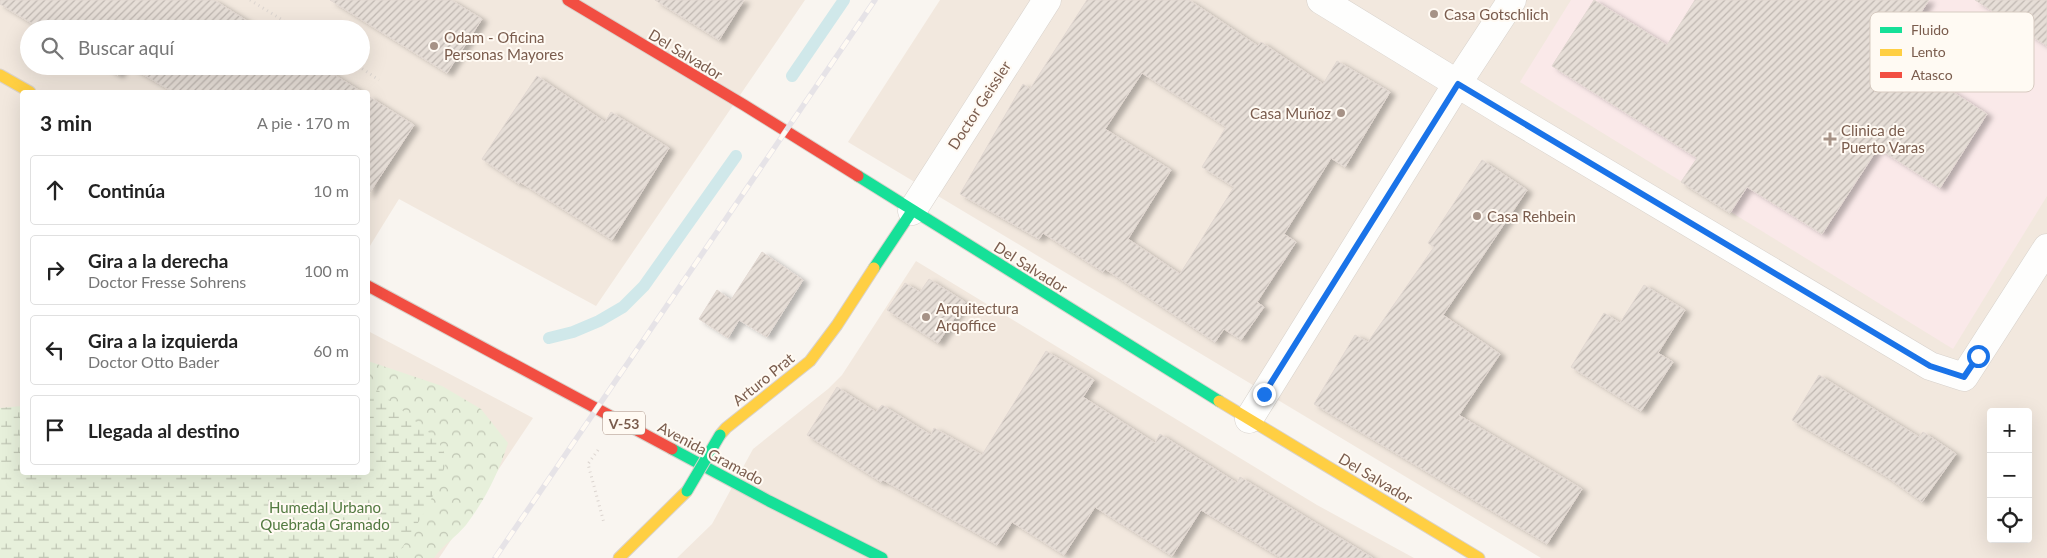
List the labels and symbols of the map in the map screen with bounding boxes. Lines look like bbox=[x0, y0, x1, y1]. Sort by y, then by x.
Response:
place label: Casa Gotschlich bbox=[1444, 5, 1549, 23]
marker: Casa Gotschlich bbox=[1428, 8, 1440, 20]
legend bbox=[1870, 12, 2034, 92]
text: Fluido bbox=[1911, 21, 1949, 38]
street label: Del Salvador bbox=[646, 25, 727, 83]
place label: Odam - Oficina Personas Mayores bbox=[444, 28, 564, 63]
marker: Odam - Oficina Personas Mayores bbox=[428, 40, 440, 52]
text: Lento bbox=[1911, 43, 1946, 60]
street label: Doctor Geissler bbox=[944, 57, 1015, 153]
text: Atasco bbox=[1911, 66, 1953, 83]
place label: Casa Muñoz bbox=[1250, 104, 1331, 122]
marker: Casa Muñoz bbox=[1335, 107, 1347, 119]
place label: Clinica de Puerto Varas bbox=[1841, 121, 1925, 156]
marker: Clinica de Puerto Varas bbox=[1823, 132, 1837, 146]
place label: Casa Rehbein bbox=[1487, 207, 1576, 225]
marker: Casa Rehbein bbox=[1471, 210, 1483, 222]
street label: Del Salvador bbox=[991, 237, 1071, 297]
place label: Arquitectura Arqoffice bbox=[936, 299, 1019, 334]
marker: Arquitectura Arqoffice bbox=[920, 311, 932, 323]
route start bbox=[1967, 345, 1990, 368]
street label: Arturo Prat bbox=[729, 348, 798, 409]
route end bbox=[1253, 383, 1276, 406]
road number: V-53 bbox=[603, 412, 645, 434]
street label: Avenida Gramado bbox=[655, 418, 767, 488]
street label: Del Salvador bbox=[1336, 449, 1417, 507]
park label: Humedal Urbano Quebrada Gramado bbox=[260, 498, 390, 533]

